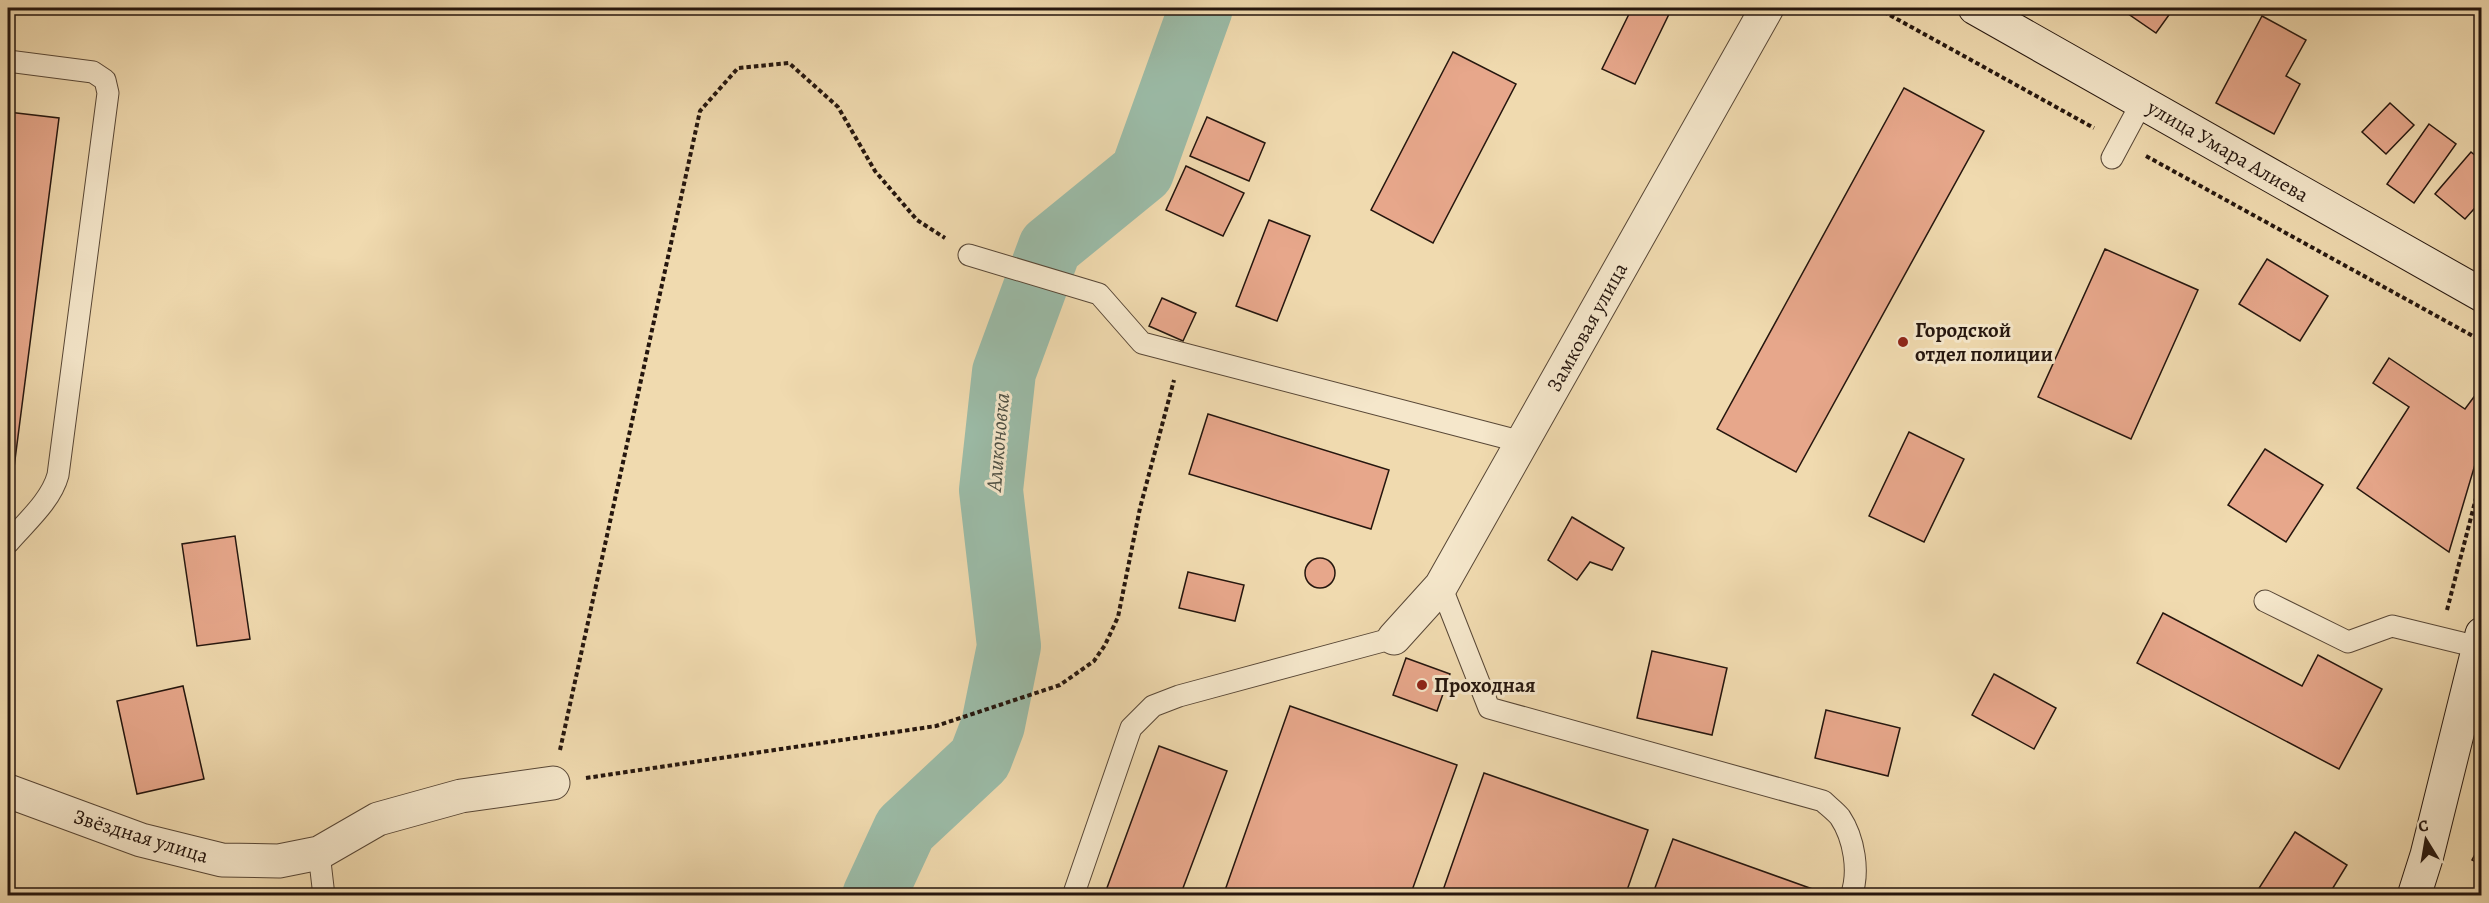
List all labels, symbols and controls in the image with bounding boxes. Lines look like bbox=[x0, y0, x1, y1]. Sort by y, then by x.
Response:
street label: улица Умара Алиева bbox=[2141, 93, 2314, 209]
street label: Замковая улица bbox=[1540, 257, 1634, 397]
place label: Городской отдел полиции bbox=[1915, 316, 2053, 368]
marker: Городской отдел полиции bbox=[1896, 335, 1910, 349]
water label: Аликоновка bbox=[979, 391, 1017, 494]
place label: Проходная bbox=[1434, 671, 1536, 699]
marker: Проходная bbox=[1415, 678, 1429, 692]
street label: Звёздная улица bbox=[70, 802, 212, 870]
north arrow bbox=[2396, 810, 2456, 870]
text: С bbox=[2416, 814, 2430, 838]

